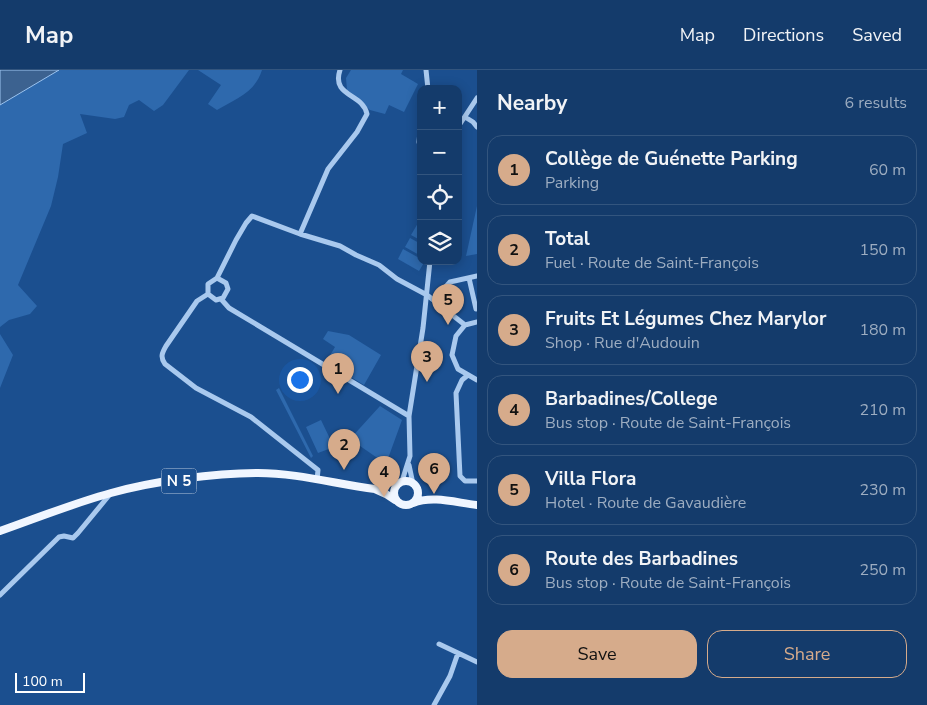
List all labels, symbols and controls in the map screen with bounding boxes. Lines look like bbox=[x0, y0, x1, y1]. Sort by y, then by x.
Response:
text: Map bbox=[25, 19, 73, 51]
text: Map bbox=[680, 23, 715, 47]
text: Directions bbox=[743, 23, 824, 47]
text: Saved bbox=[852, 23, 902, 47]
map controls bbox=[417, 85, 462, 265]
button: + bbox=[417, 85, 462, 130]
text: Nearby bbox=[497, 89, 567, 117]
text: 6 results bbox=[845, 92, 907, 114]
button: − bbox=[417, 130, 462, 175]
text: Collège de Guénette Parking bbox=[545, 146, 798, 172]
text: 1 bbox=[509, 159, 519, 181]
text: 60 m bbox=[869, 159, 906, 181]
text: Parking bbox=[545, 172, 599, 194]
button: locate bbox=[417, 175, 462, 220]
button: layers bbox=[417, 220, 462, 265]
text: Total bbox=[545, 226, 590, 252]
text: 2 bbox=[509, 239, 519, 261]
text: 150 m bbox=[859, 239, 906, 261]
text: Fuel · Route de Saint-François bbox=[545, 252, 759, 274]
pin: 5 bbox=[432, 284, 464, 325]
text: Fruits Et Légumes Chez Marylor bbox=[545, 306, 826, 332]
text: 3 bbox=[509, 319, 519, 341]
text: 180 m bbox=[859, 319, 906, 341]
text: Shop · Rue d'Audouin bbox=[545, 332, 700, 354]
pin: 3 bbox=[411, 341, 443, 382]
pin: 1 bbox=[322, 353, 354, 394]
your location bbox=[287, 367, 313, 393]
text: Barbadines/College bbox=[545, 386, 718, 412]
text: 4 bbox=[509, 399, 519, 421]
text: 210 m bbox=[859, 399, 906, 421]
text: Bus stop · Route de Saint-François bbox=[545, 412, 791, 434]
pin: 2 bbox=[328, 429, 360, 470]
pin: 6 bbox=[418, 453, 450, 494]
pin: 4 bbox=[368, 456, 400, 497]
text: Villa Flora bbox=[545, 466, 636, 492]
road number: N 5 bbox=[162, 468, 196, 494]
text: 5 bbox=[509, 479, 519, 501]
text: 230 m bbox=[859, 479, 906, 501]
text: Hotel · Route de Gavaudière bbox=[545, 492, 746, 514]
text: Route des Barbadines bbox=[545, 546, 738, 572]
text: 6 bbox=[509, 559, 519, 581]
text: 250 m bbox=[859, 559, 906, 581]
text: Bus stop · Route de Saint-François bbox=[545, 572, 791, 594]
button: Save bbox=[497, 630, 697, 678]
button: Share bbox=[707, 630, 907, 678]
scale bar bbox=[15, 670, 85, 693]
text: 100 m bbox=[22, 672, 63, 691]

